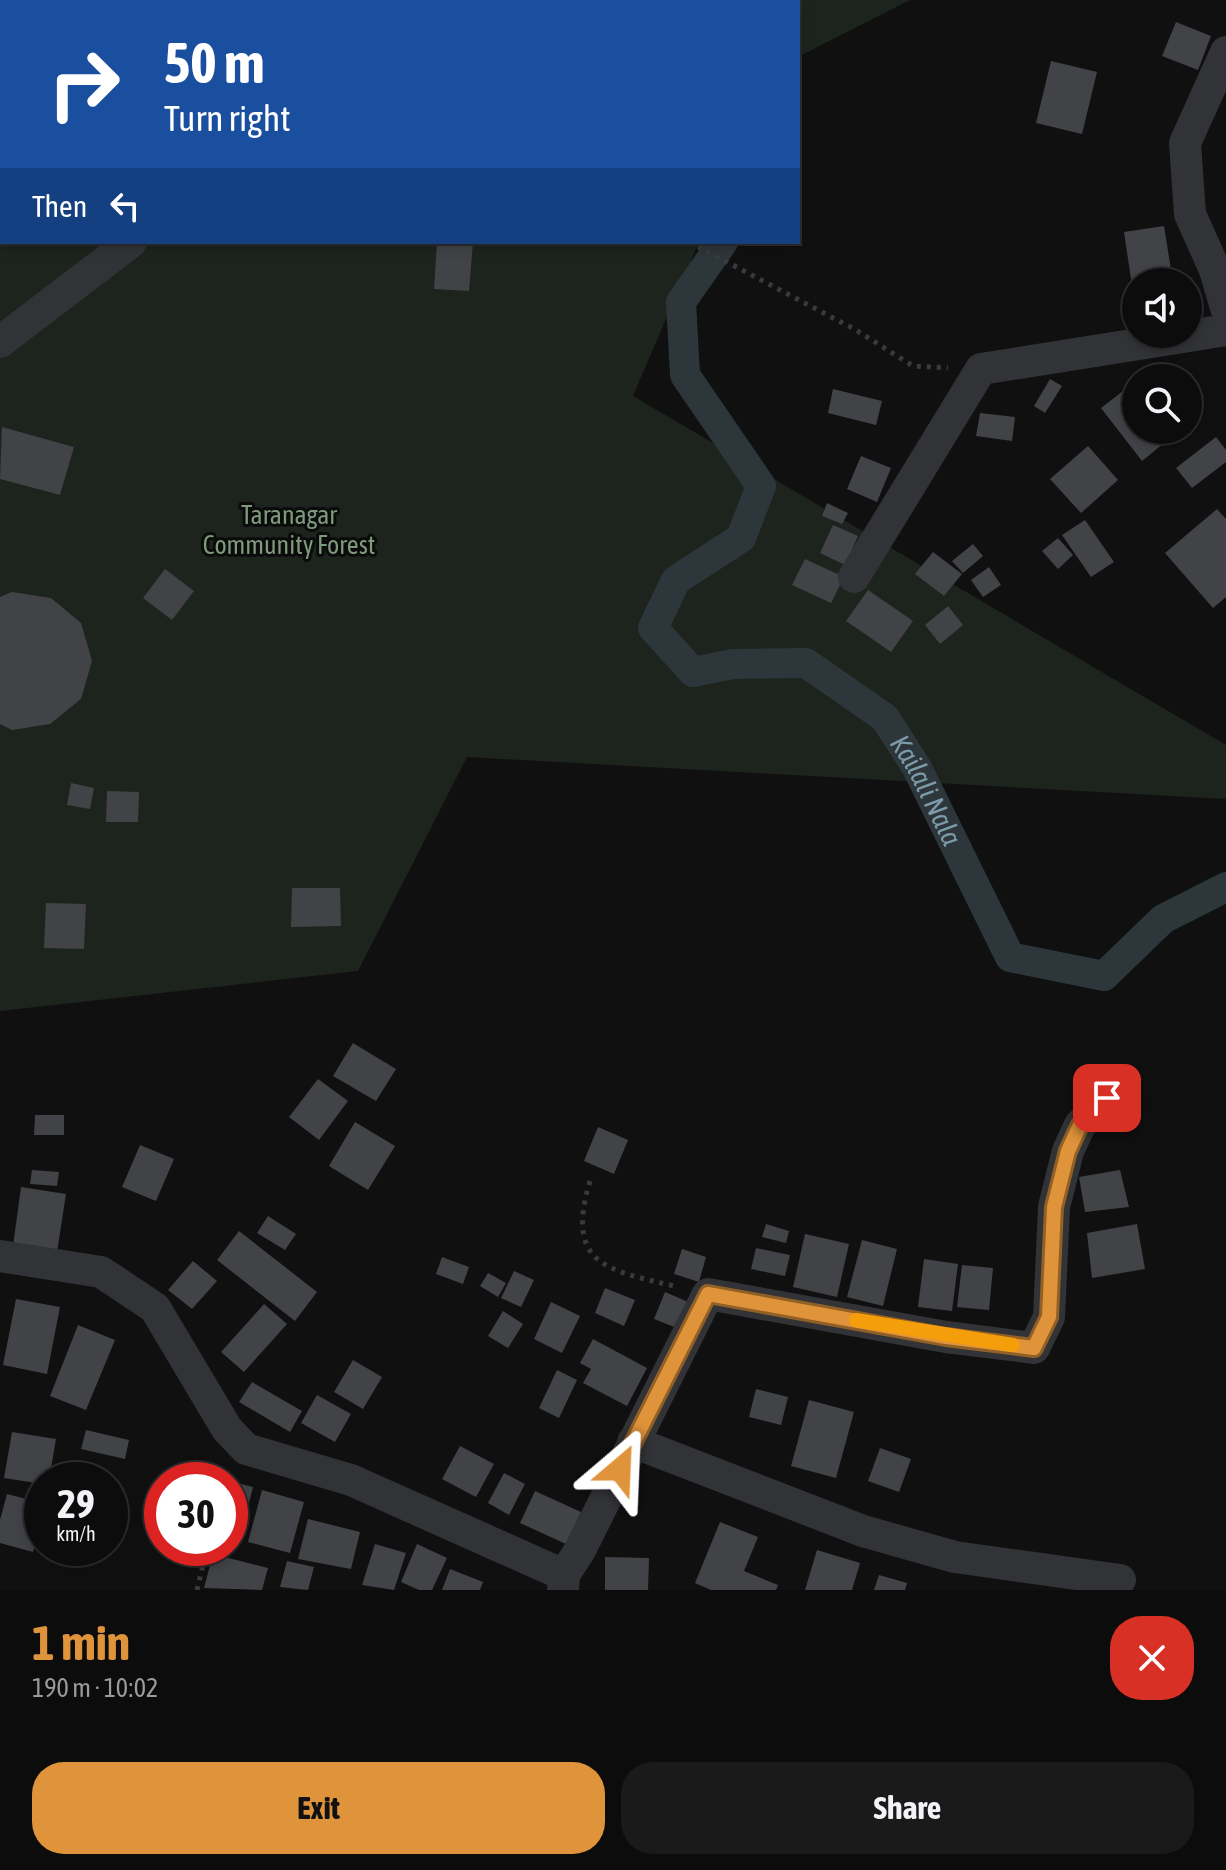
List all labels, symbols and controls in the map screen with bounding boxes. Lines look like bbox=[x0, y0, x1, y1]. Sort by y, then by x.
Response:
text: 50 m bbox=[164, 31, 265, 95]
icon: right bbox=[32, 32, 136, 136]
text: Turn right bbox=[164, 97, 291, 139]
icon: left bbox=[103, 184, 147, 228]
text: Then bbox=[32, 189, 87, 223]
map controls bbox=[1122, 268, 1202, 444]
button: sound bbox=[1122, 268, 1202, 348]
button: search bbox=[1122, 364, 1202, 444]
park label: Taranagar Community Forest bbox=[203, 500, 375, 560]
water label: Kailali Nala bbox=[884, 729, 968, 850]
pin bbox=[1073, 1064, 1141, 1132]
icon: arrive bbox=[1085, 1076, 1129, 1120]
position arrow bbox=[578, 1427, 662, 1511]
speed limit sign: 30 bbox=[144, 1462, 248, 1566]
text: 29 bbox=[57, 1481, 95, 1526]
text: km/h bbox=[56, 1522, 96, 1545]
text: 1 min bbox=[32, 1615, 130, 1670]
button: close bbox=[1110, 1616, 1194, 1700]
text: 190 m · 10:02 bbox=[32, 1673, 158, 1703]
button: Exit bbox=[32, 1762, 605, 1854]
button: Share bbox=[621, 1762, 1194, 1854]

